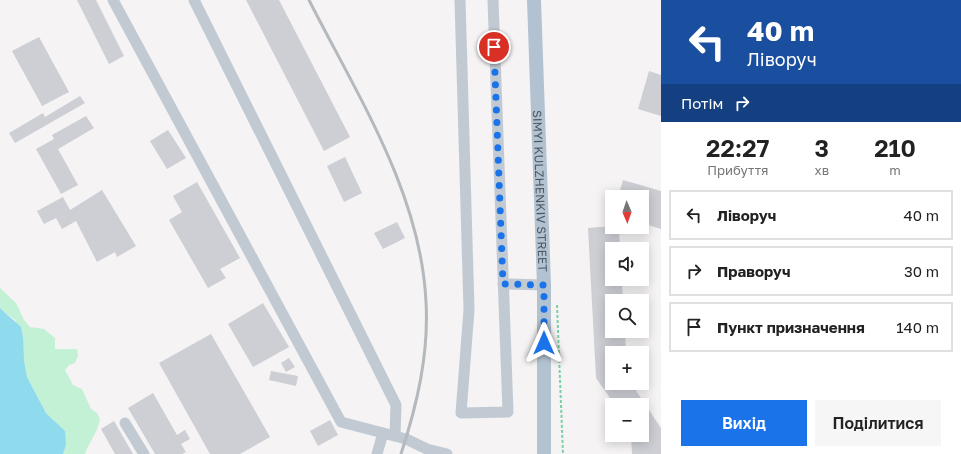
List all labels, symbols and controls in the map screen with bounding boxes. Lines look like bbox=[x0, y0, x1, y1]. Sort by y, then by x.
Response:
text: 40 m bbox=[747, 14, 814, 47]
icon: left bbox=[681, 16, 733, 68]
pin bbox=[477, 30, 511, 64]
icon: arrive bbox=[483, 36, 505, 58]
text: Ліворуч bbox=[747, 48, 817, 70]
icon: right bbox=[731, 92, 753, 114]
text: Потім bbox=[681, 94, 723, 112]
street label: SIMYI KULZHENKIV STREET bbox=[530, 110, 551, 273]
text: 22:27 bbox=[706, 133, 770, 162]
text: 3 bbox=[815, 133, 829, 162]
text: 210 bbox=[874, 133, 916, 162]
text: Прибуття bbox=[707, 162, 768, 178]
text: хв bbox=[815, 162, 829, 178]
text: m bbox=[889, 162, 901, 178]
north arrow bbox=[605, 190, 649, 234]
map controls bbox=[605, 190, 649, 442]
icon: left bbox=[683, 204, 705, 226]
text: Ліворуч bbox=[717, 206, 776, 224]
text: 40 m bbox=[904, 206, 939, 224]
button: sound bbox=[605, 242, 649, 286]
icon: right bbox=[683, 260, 705, 282]
text: Праворуч bbox=[717, 262, 791, 280]
text: 30 m bbox=[904, 262, 939, 280]
button: search bbox=[605, 294, 649, 338]
icon: arrive bbox=[683, 316, 705, 338]
text: Пункт призначення bbox=[717, 318, 865, 336]
text: 140 m bbox=[896, 318, 939, 336]
position arrow bbox=[523, 322, 565, 364]
button: + bbox=[605, 346, 649, 390]
button: − bbox=[605, 398, 649, 442]
button: Вихід bbox=[681, 400, 807, 446]
button: Поділитися bbox=[815, 400, 941, 446]

